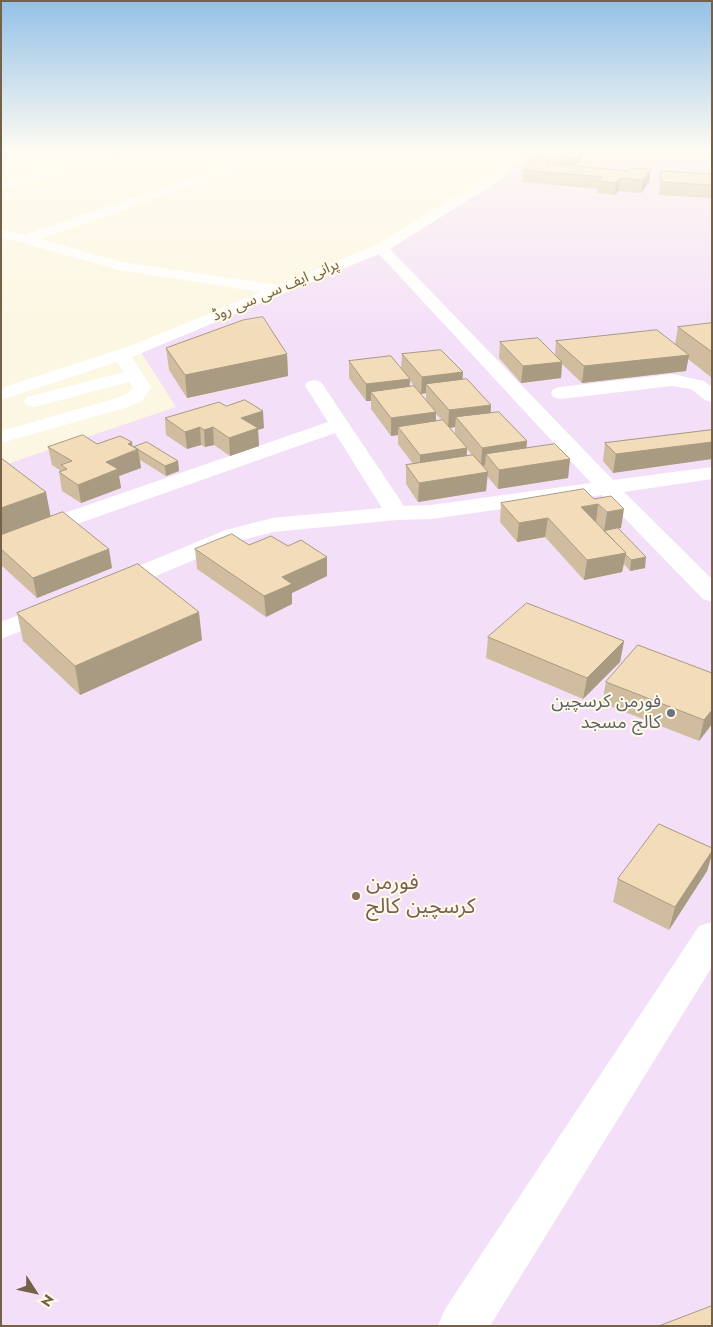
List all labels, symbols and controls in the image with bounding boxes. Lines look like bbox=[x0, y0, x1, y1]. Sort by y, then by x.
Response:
street label: پرانی ایف سی سی روڈ bbox=[210, 256, 342, 326]
place label: فورمن کرسچین کالج مسجد bbox=[551, 692, 661, 734]
marker: فورمن کرسچین کالج مسجد bbox=[665, 707, 677, 719]
place label: فورمن کرسچین کالج bbox=[366, 871, 475, 921]
marker: فورمن کرسچین کالج bbox=[350, 890, 362, 902]
north arrow bbox=[10, 1267, 60, 1317]
text: N bbox=[36, 1290, 59, 1311]

